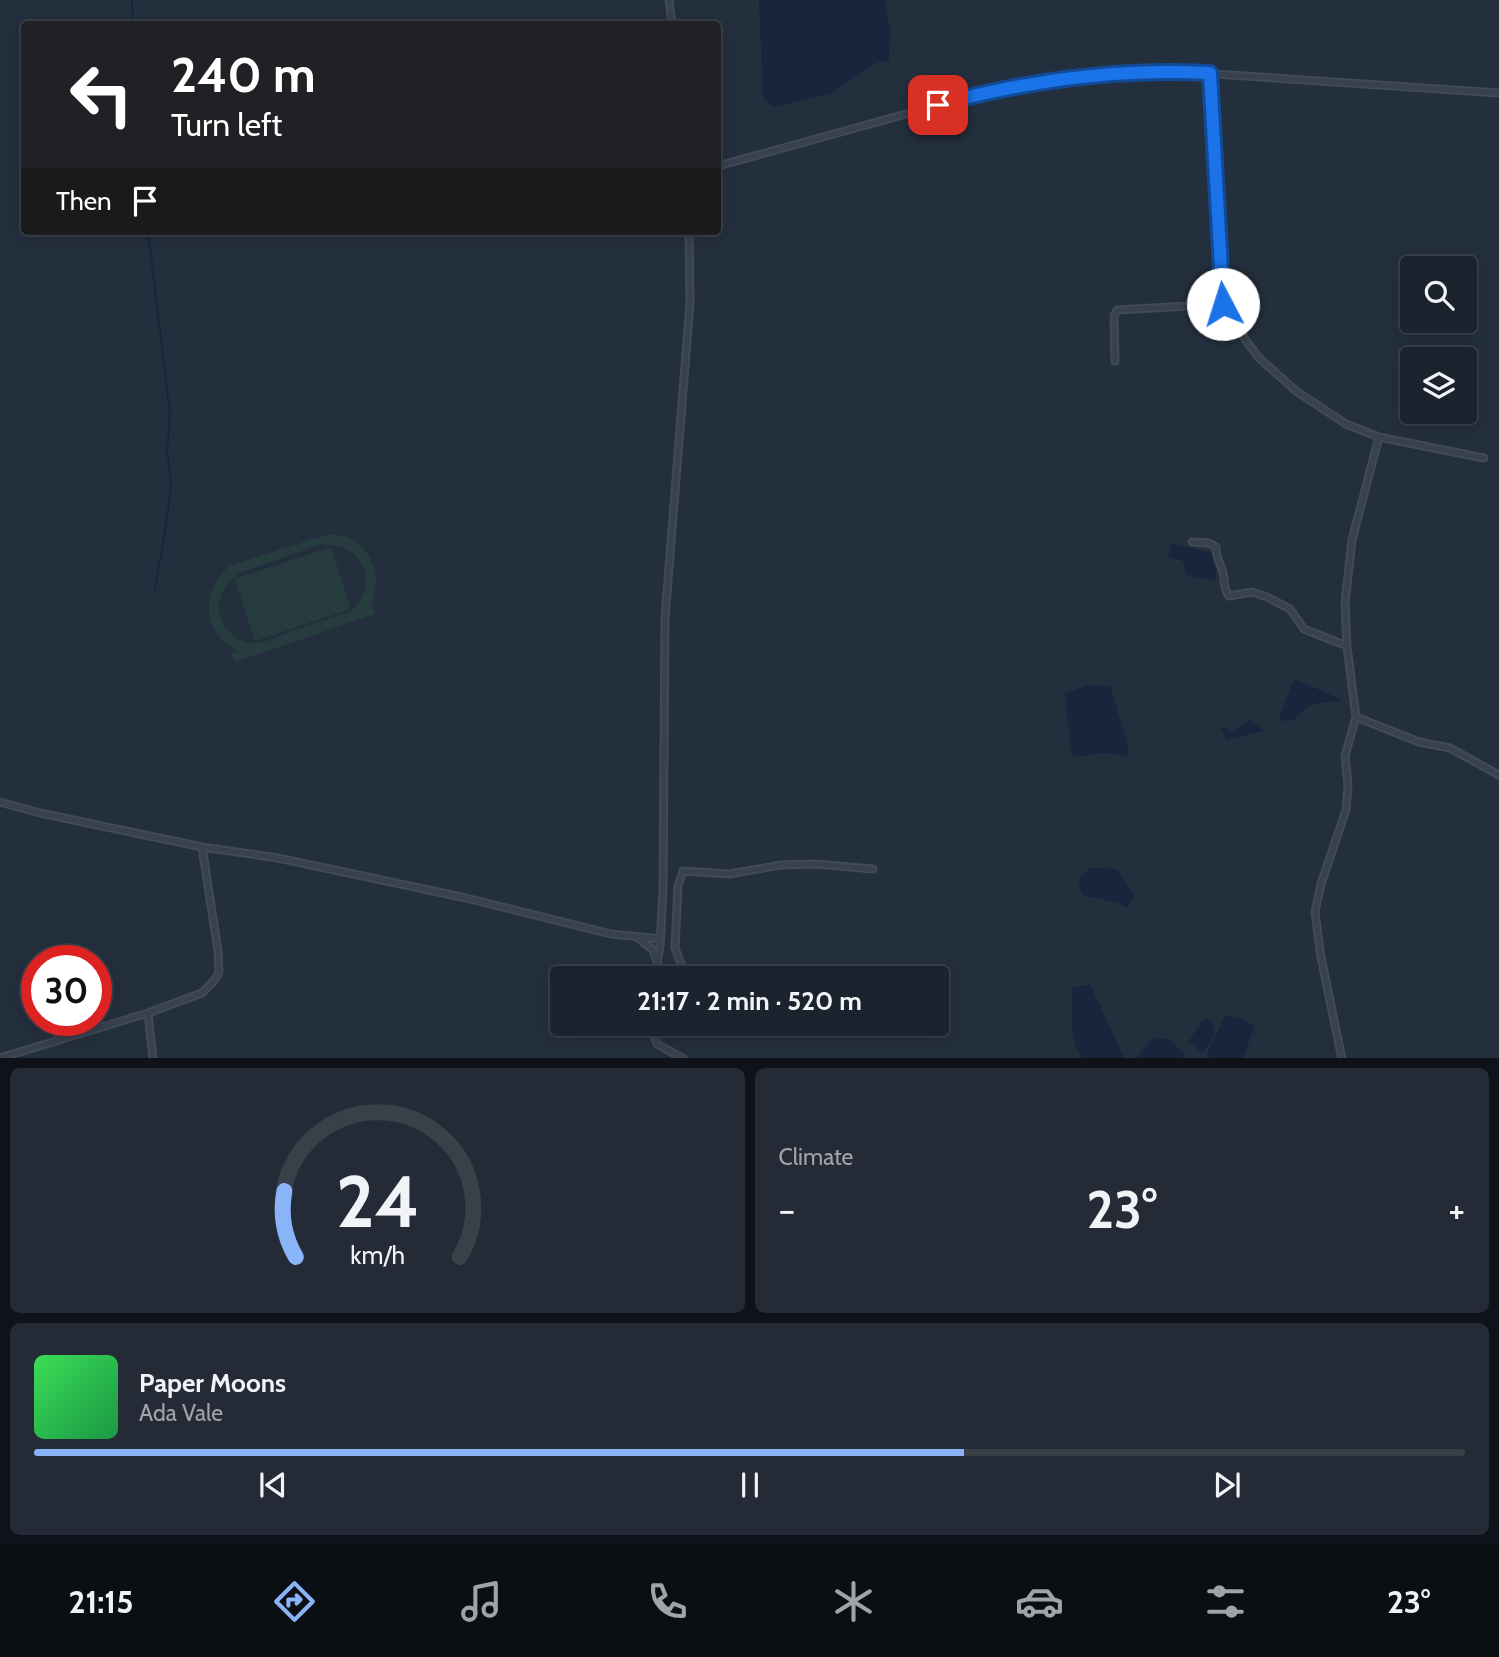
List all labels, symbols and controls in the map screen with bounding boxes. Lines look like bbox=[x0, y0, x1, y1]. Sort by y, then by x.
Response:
text: 240 m bbox=[171, 45, 316, 104]
icon: left bbox=[56, 49, 147, 140]
pin bbox=[908, 75, 968, 135]
icon: arrive bbox=[919, 86, 957, 124]
text: Turn left bbox=[171, 105, 282, 144]
icon: arrive bbox=[126, 182, 164, 220]
text: Then bbox=[56, 185, 112, 217]
map controls bbox=[1400, 256, 1477, 424]
button: search bbox=[1400, 256, 1477, 333]
position arrow bbox=[1186, 267, 1260, 341]
button: layers bbox=[1400, 347, 1477, 424]
speed limit sign: 30 bbox=[21, 945, 112, 1036]
text: 21:17 · 2 min · 520 m bbox=[637, 985, 862, 1017]
text: Climate bbox=[779, 1143, 853, 1171]
text: 24 bbox=[335, 1157, 419, 1245]
text: 23° bbox=[1086, 1178, 1157, 1241]
text: − bbox=[779, 1186, 795, 1233]
text: + bbox=[1448, 1186, 1465, 1233]
text: km/h bbox=[350, 1239, 405, 1269]
text: Paper Moons bbox=[139, 1367, 286, 1399]
text: Ada Vale bbox=[139, 1399, 223, 1427]
icon: previous bbox=[254, 1466, 292, 1504]
icon: pause bbox=[731, 1466, 769, 1504]
icon: next bbox=[1208, 1466, 1246, 1504]
icon: directions bbox=[270, 1577, 319, 1626]
icon: music bbox=[457, 1577, 506, 1626]
icon: phone bbox=[643, 1577, 692, 1626]
icon: climate bbox=[829, 1577, 878, 1626]
icon: car bbox=[1015, 1577, 1064, 1626]
icon: filters bbox=[1201, 1577, 1250, 1626]
text: 21:15 bbox=[69, 1582, 133, 1621]
text: 23° bbox=[1387, 1582, 1430, 1621]

